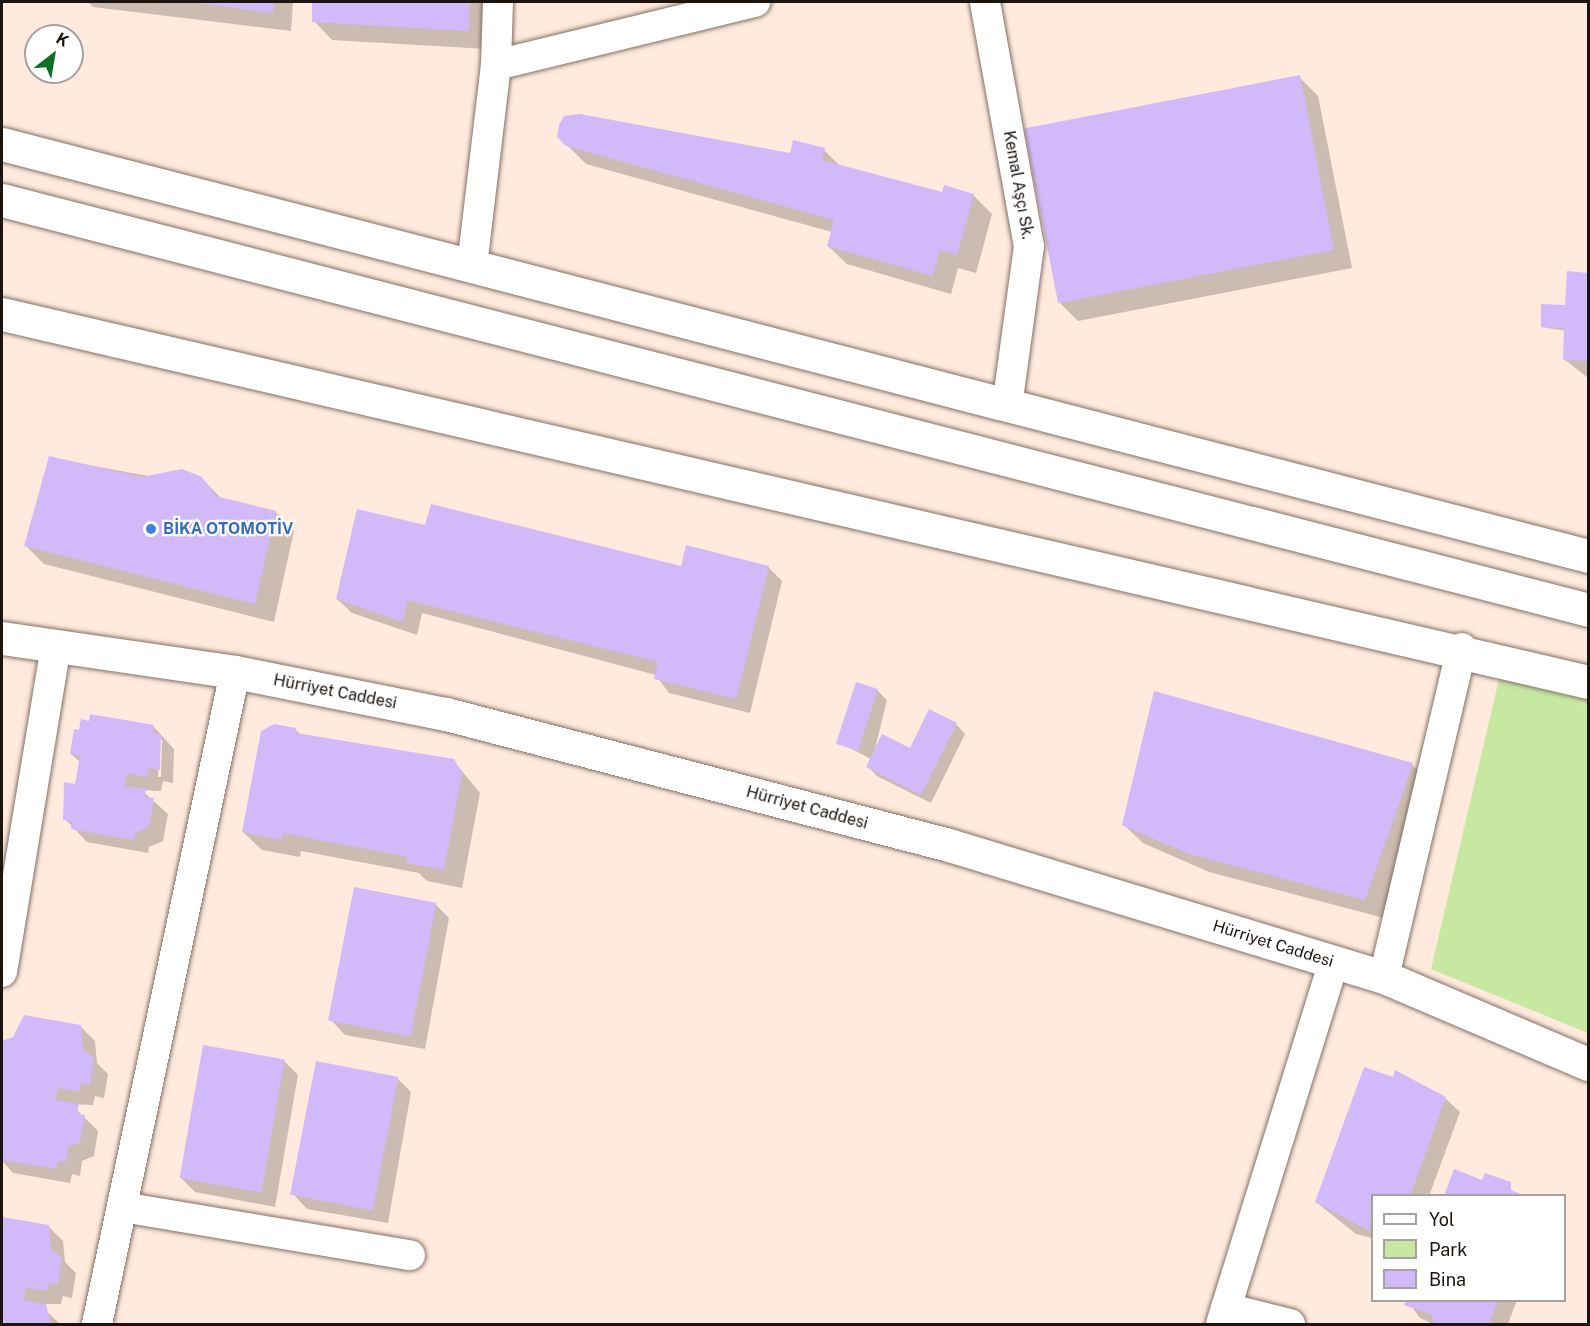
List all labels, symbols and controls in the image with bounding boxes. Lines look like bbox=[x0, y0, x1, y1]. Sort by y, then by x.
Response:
north arrow bbox=[24, 24, 84, 84]
text: K bbox=[53, 29, 72, 51]
street label: Kemal Aşçı Sk. bbox=[999, 129, 1037, 241]
place label: BİKA OTOMOTİV bbox=[163, 519, 293, 539]
marker: BİKA OTOMOTİV bbox=[144, 522, 158, 536]
street label: Hürriyet Caddesi bbox=[272, 671, 398, 713]
street label: Hürriyet Caddesi bbox=[744, 783, 870, 833]
street label: Hürriyet Caddesi bbox=[1210, 917, 1336, 971]
legend bbox=[1371, 1194, 1566, 1302]
text: Yol bbox=[1429, 1209, 1454, 1230]
text: Park bbox=[1429, 1239, 1467, 1260]
text: Bina bbox=[1429, 1269, 1466, 1290]

